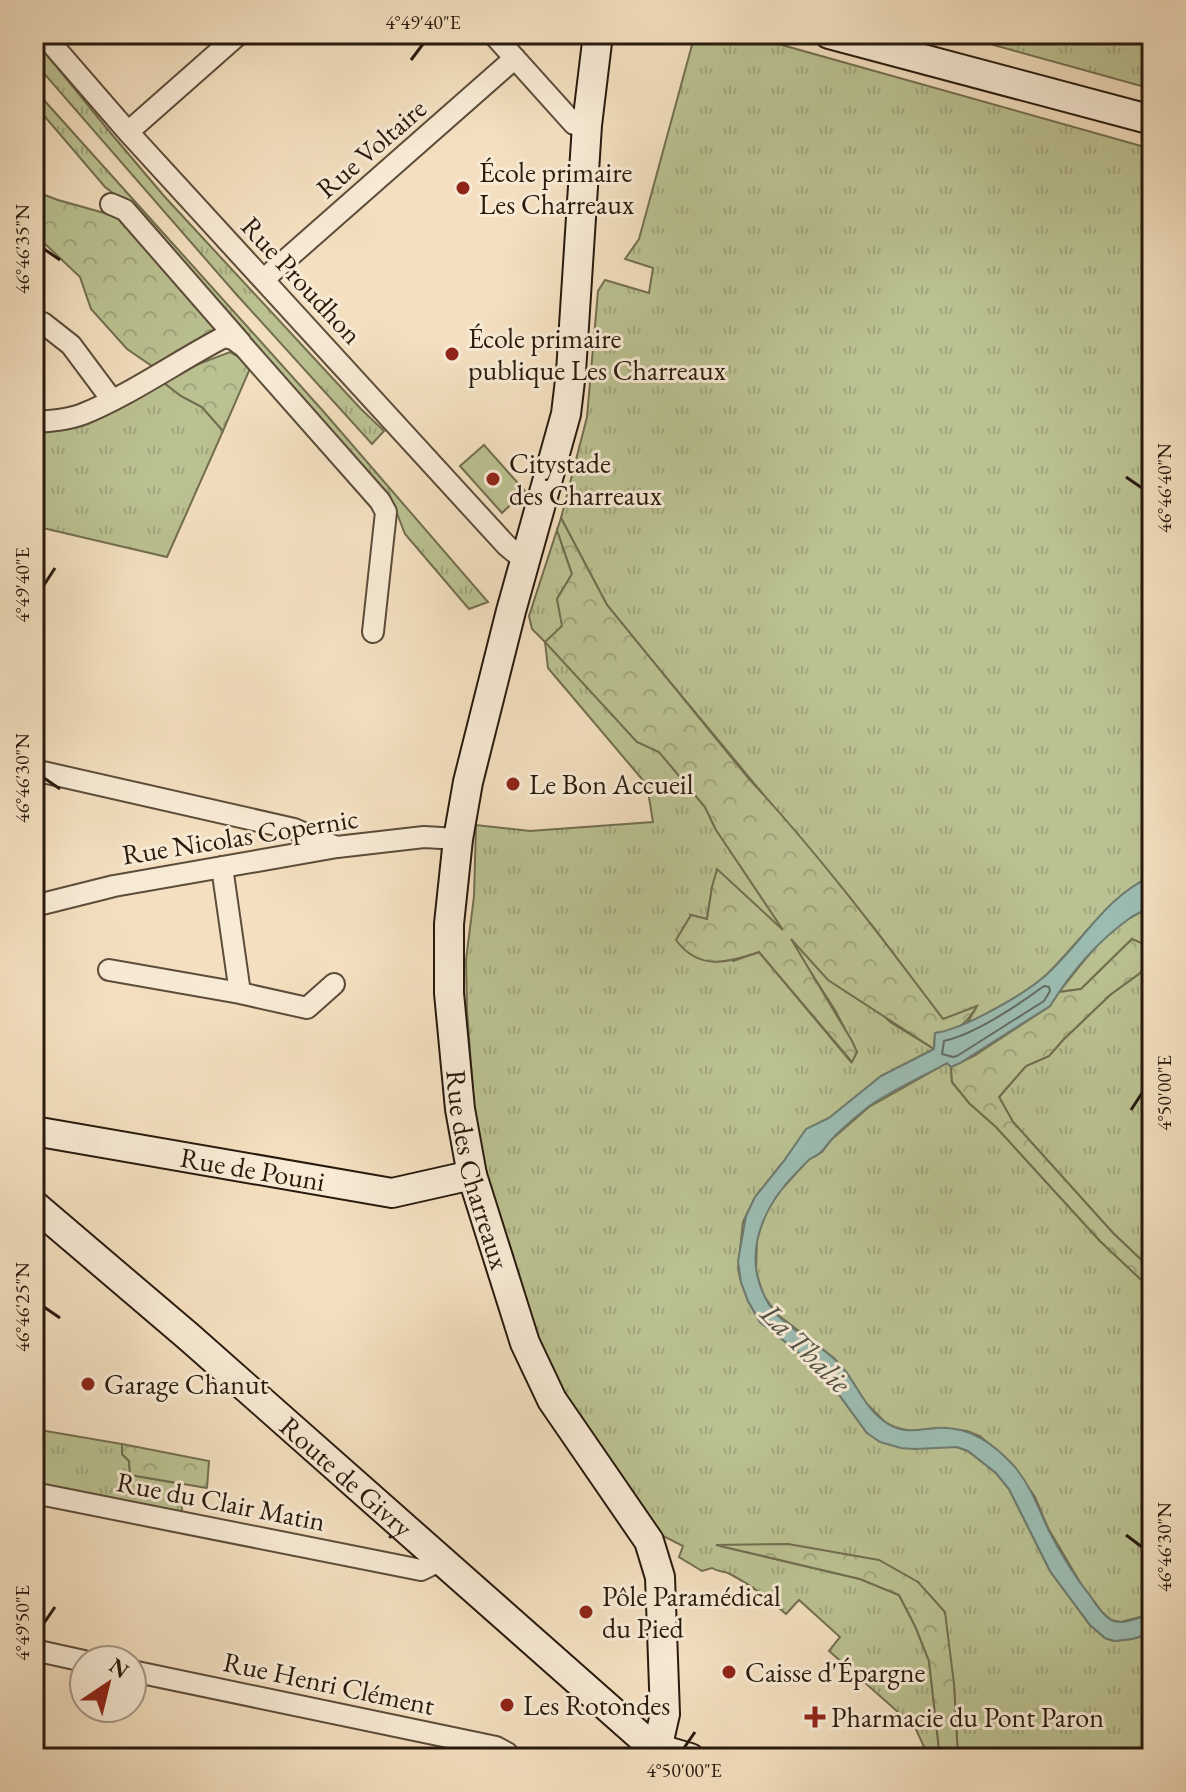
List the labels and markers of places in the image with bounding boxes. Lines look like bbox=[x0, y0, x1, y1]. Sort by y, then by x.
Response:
place label: École primaire Les Charreaux bbox=[479, 154, 634, 222]
marker: École primaire Les Charreaux bbox=[454, 179, 472, 197]
place label: École primaire publique Les Charreaux bbox=[468, 320, 726, 388]
marker: École primaire publique Les Charreaux bbox=[443, 345, 461, 363]
place label: Citystade des Charreaux bbox=[509, 445, 662, 513]
marker: Citystade des Charreaux bbox=[484, 470, 502, 488]
place label: Le Bon Accueil bbox=[529, 766, 694, 802]
marker: Le Bon Accueil bbox=[504, 775, 522, 793]
place label: Garage Chanut bbox=[104, 1366, 269, 1402]
marker: Garage Chanut bbox=[79, 1375, 97, 1393]
place label: Pôle Paramédical du Pied bbox=[602, 1578, 781, 1646]
marker: Pôle Paramédical du Pied bbox=[577, 1603, 595, 1621]
place label: Caisse d'Épargne bbox=[745, 1654, 926, 1690]
marker: Caisse d'Épargne bbox=[720, 1663, 738, 1681]
place label: Les Rotondes bbox=[523, 1687, 670, 1723]
marker: Les Rotondes bbox=[498, 1696, 516, 1714]
place label: Pharmacie du Pont Paron bbox=[831, 1699, 1104, 1735]
marker: Pharmacie du Pont Paron bbox=[806, 1708, 824, 1726]

